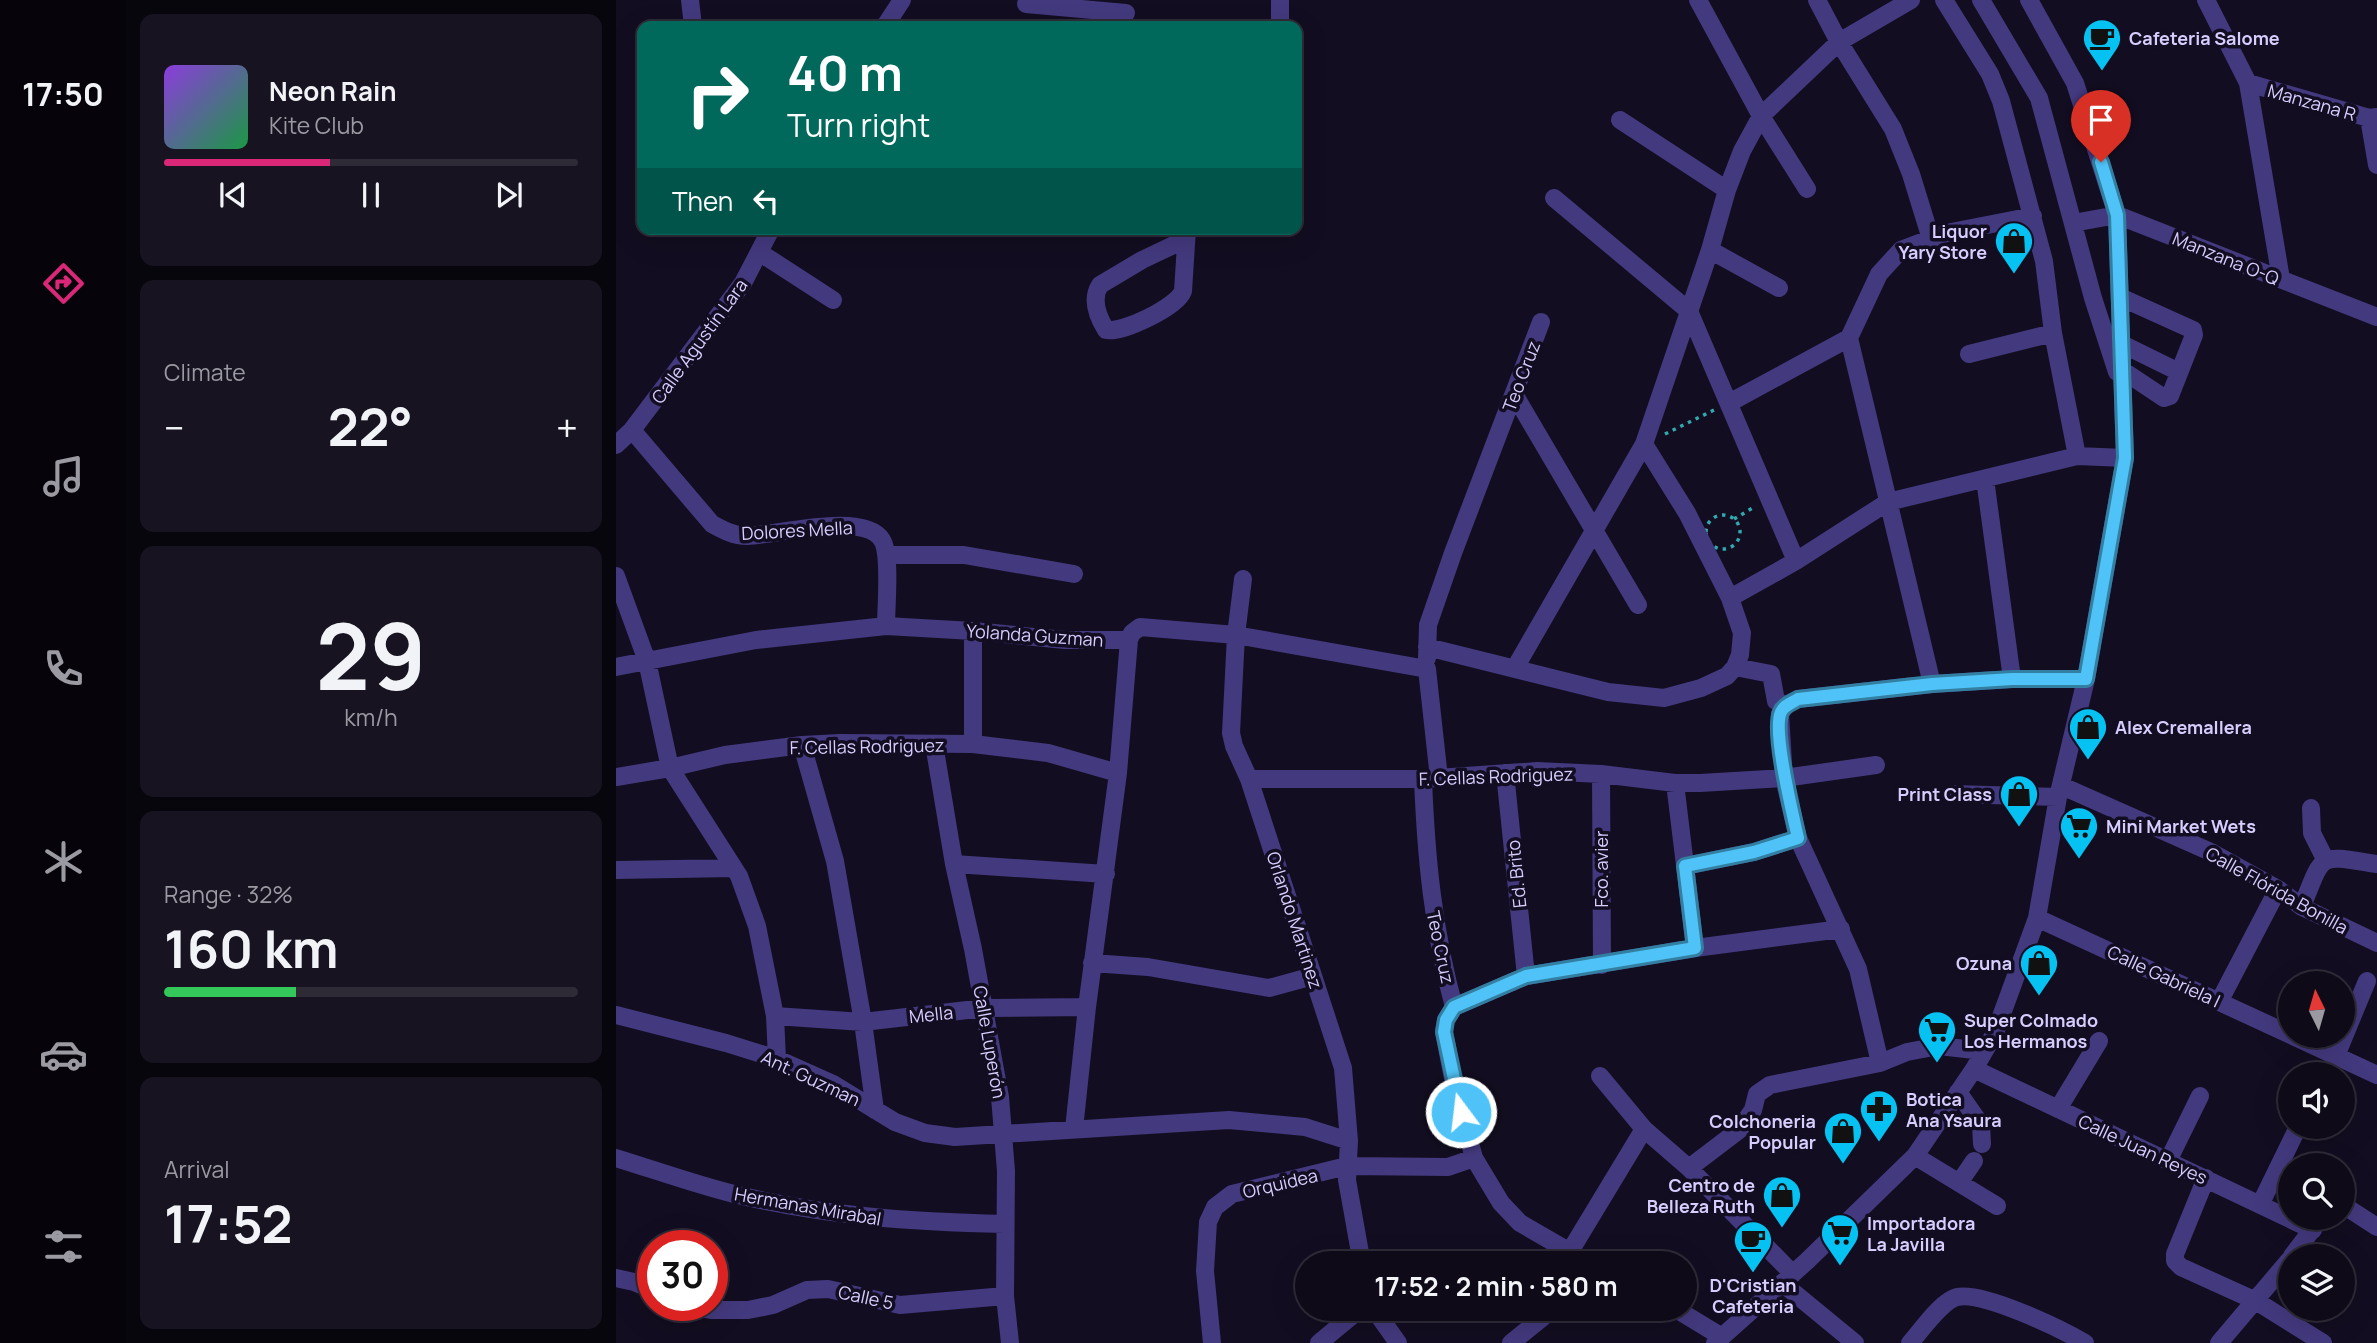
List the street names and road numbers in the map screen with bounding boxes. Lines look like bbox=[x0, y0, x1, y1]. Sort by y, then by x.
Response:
street label: Manzana R bbox=[2265, 78, 2359, 126]
street label: Manzana O-Q bbox=[2169, 226, 2283, 290]
street label: Calle Agustín Lara bbox=[646, 274, 752, 408]
street label: Teo Cruz bbox=[1497, 337, 1545, 415]
street label: Dolores Mella bbox=[741, 515, 853, 545]
street label: Yolanda Guzman bbox=[966, 618, 1104, 652]
street label: F. Cellas Rodriguez bbox=[789, 733, 945, 759]
street label: F. Cellas Rodriguez bbox=[1418, 761, 1574, 791]
street label: Fco. avier bbox=[1589, 830, 1613, 907]
street label: Ed. Brito bbox=[1500, 839, 1532, 909]
street label: Calle Flórida Bonilla bbox=[2202, 841, 2352, 939]
street label: Orlando Martinez bbox=[1261, 848, 1329, 992]
street label: Teo Cruz bbox=[1422, 908, 1460, 986]
street label: Calle Gabriela I bbox=[2104, 939, 2224, 1013]
street label: Calle Luperón bbox=[968, 984, 1012, 1100]
street label: Mella bbox=[908, 1000, 954, 1028]
street label: Ant. Guzman bbox=[758, 1045, 864, 1111]
street label: Calle Juan Reyes bbox=[2075, 1109, 2211, 1189]
street label: Orquidea bbox=[1240, 1163, 1320, 1203]
street label: Hermanas Mirabal bbox=[733, 1181, 883, 1231]
street label: Calle 5 bbox=[836, 1279, 896, 1315]

